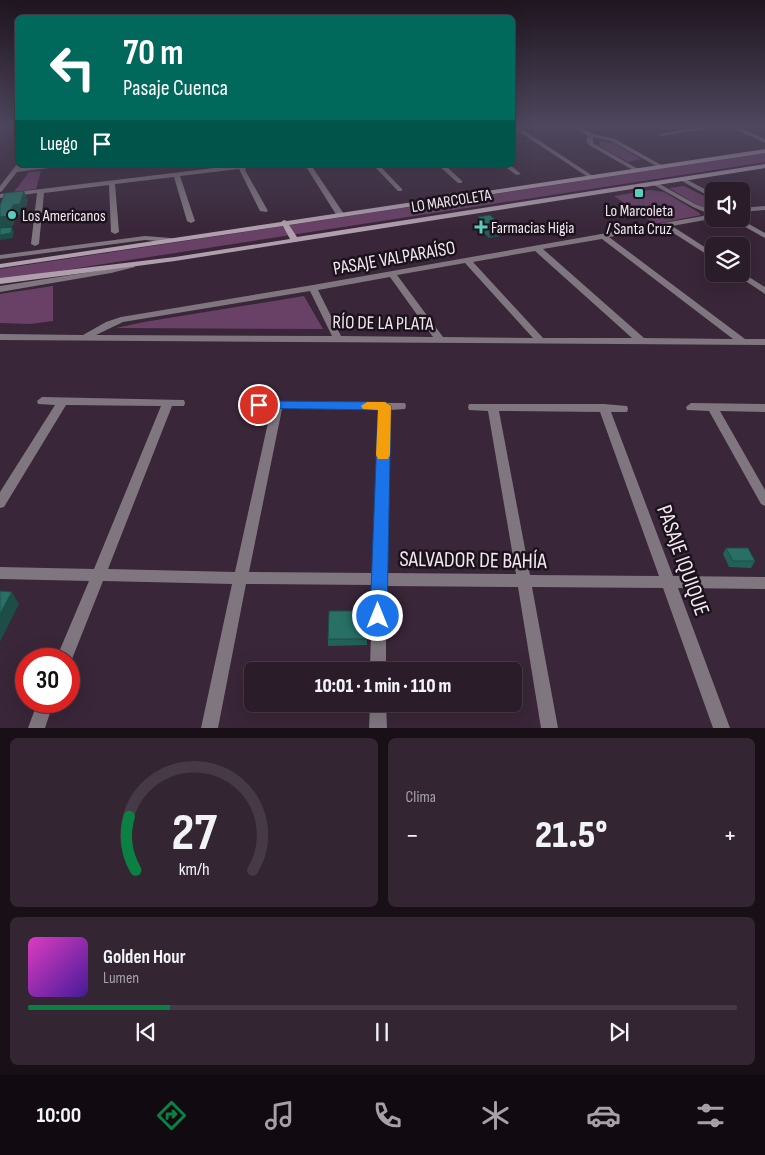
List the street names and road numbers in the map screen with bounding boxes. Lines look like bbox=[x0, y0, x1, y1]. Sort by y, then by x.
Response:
street label: LO MARCOLETA bbox=[410, 186, 493, 217]
street label: PASAJE VALPARAÍSO bbox=[331, 236, 457, 281]
street label: RÍO DE LA PLATA bbox=[332, 311, 435, 336]
street label: PASAJE IQUIQUE bbox=[650, 501, 715, 620]
street label: SALVADOR DE BAHÍA bbox=[399, 546, 547, 575]

